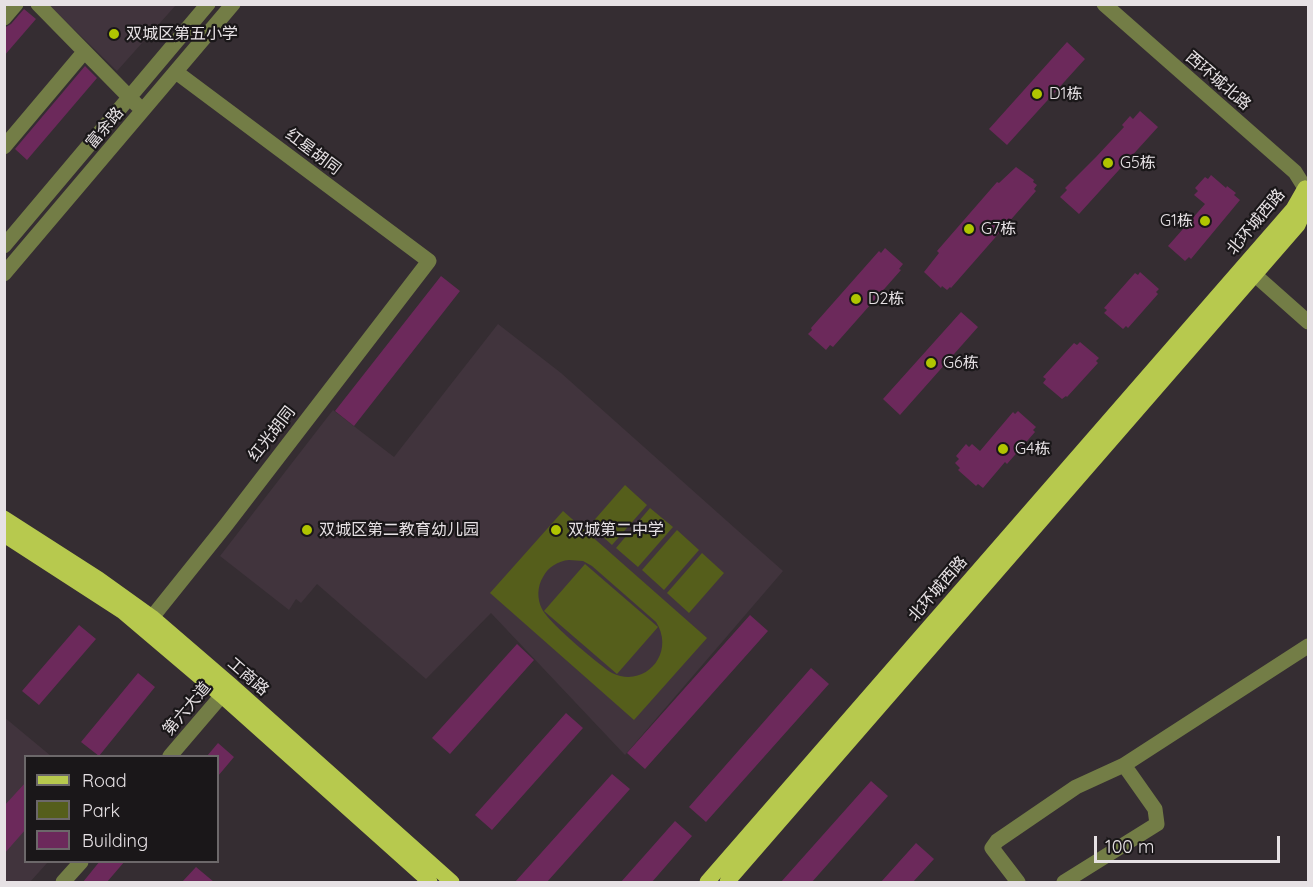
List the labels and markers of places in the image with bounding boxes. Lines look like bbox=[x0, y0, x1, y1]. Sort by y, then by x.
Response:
place label: 双城区第五小学 bbox=[126, 24, 238, 44]
marker: 双城区第五小学 bbox=[107, 27, 121, 41]
place label: D1栋 bbox=[1049, 84, 1082, 104]
marker: D1栋 bbox=[1030, 87, 1044, 101]
place label: G5栋 bbox=[1120, 153, 1156, 173]
marker: G5栋 bbox=[1101, 156, 1115, 170]
place label: G1栋 bbox=[1160, 211, 1193, 231]
marker: G1栋 bbox=[1198, 214, 1212, 228]
place label: G7栋 bbox=[981, 219, 1016, 239]
marker: G7栋 bbox=[962, 222, 976, 236]
place label: D2栋 bbox=[868, 289, 904, 309]
marker: D2栋 bbox=[849, 292, 863, 306]
place label: G6栋 bbox=[943, 353, 979, 373]
marker: G6栋 bbox=[924, 356, 938, 370]
place label: G4栋 bbox=[1015, 439, 1051, 459]
marker: G4栋 bbox=[996, 442, 1010, 456]
place label: 双城区第二教育幼儿园 bbox=[319, 520, 479, 540]
place label: 双城第二中学 bbox=[568, 520, 664, 540]
marker: 双城区第二教育幼儿园 bbox=[300, 523, 314, 537]
marker: 双城第二中学 bbox=[549, 523, 563, 537]

